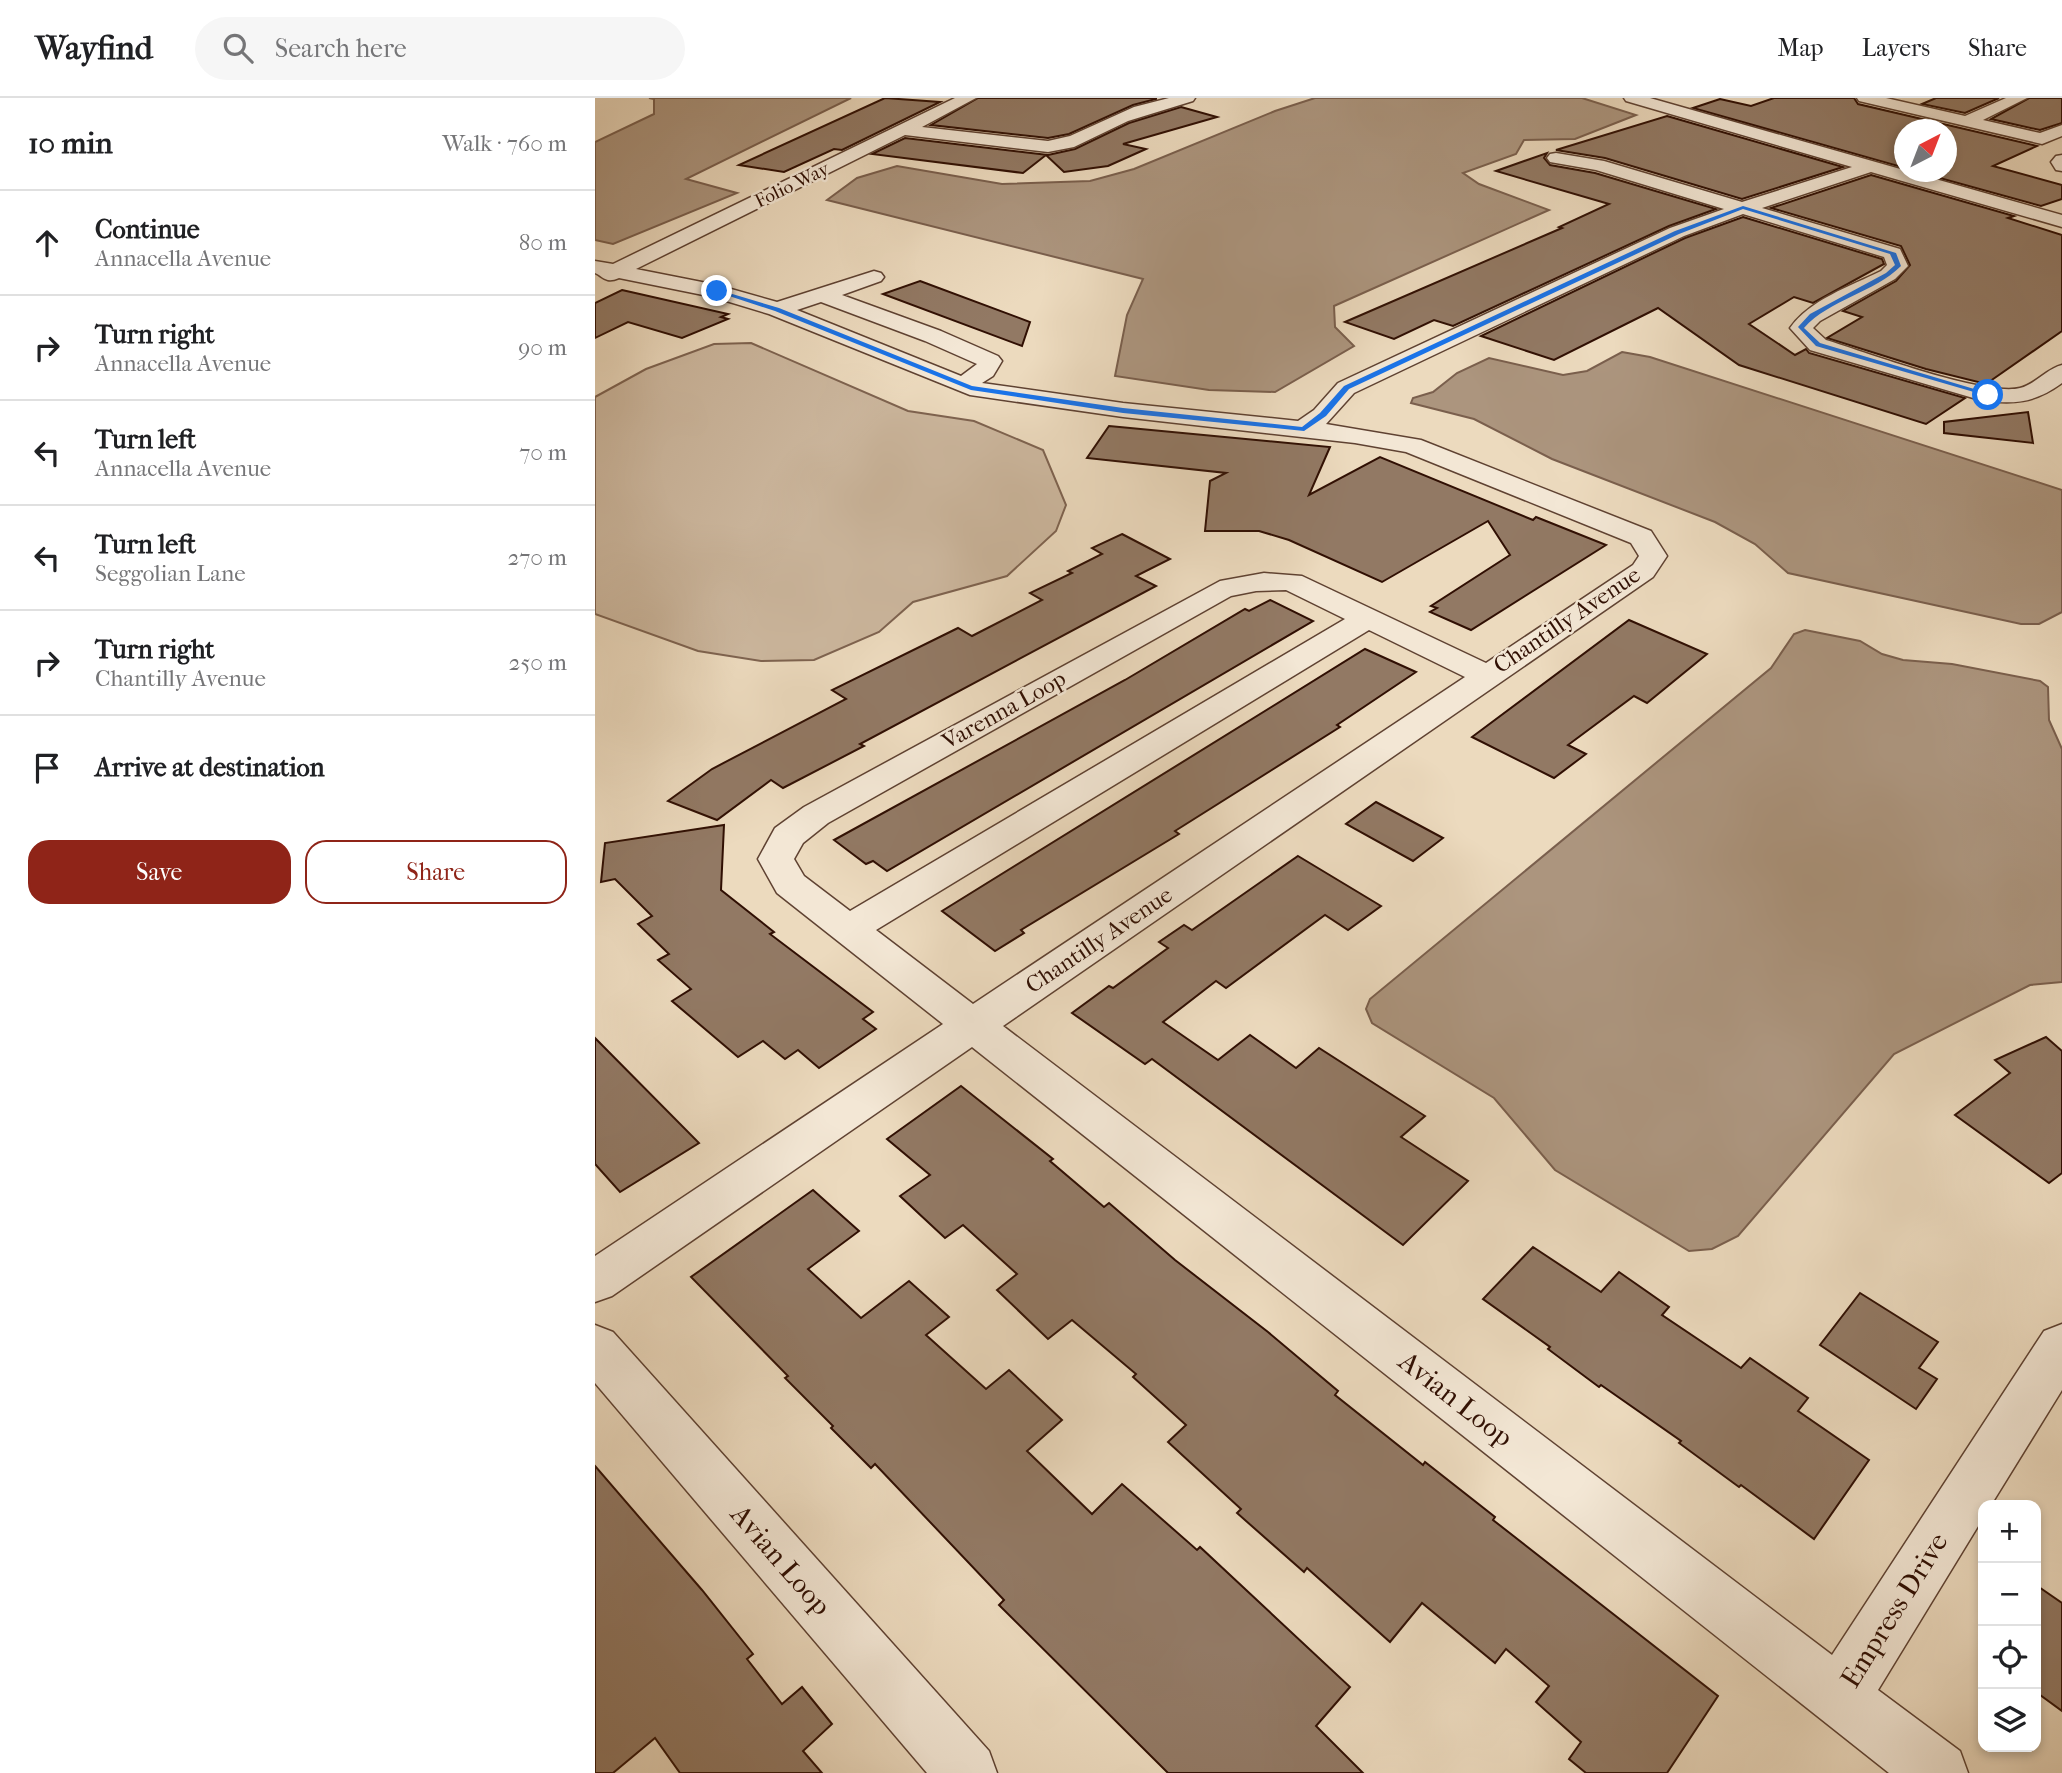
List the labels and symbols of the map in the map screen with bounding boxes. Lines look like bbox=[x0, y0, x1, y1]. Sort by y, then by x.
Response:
north arrow bbox=[1894, 119, 1957, 182]
street label: Folio Way bbox=[751, 157, 834, 212]
route end bbox=[701, 275, 732, 306]
route start bbox=[1972, 379, 2003, 410]
street label: Chantilly Avenue bbox=[1489, 561, 1645, 679]
street label: Varenna Loop bbox=[937, 665, 1071, 756]
street label: Chantilly Avenue bbox=[1021, 881, 1177, 999]
street label: Avian Loop bbox=[1392, 1344, 1520, 1454]
street label: Avian Loop bbox=[723, 1497, 838, 1622]
street label: Empress Drive bbox=[1833, 1526, 1955, 1693]

